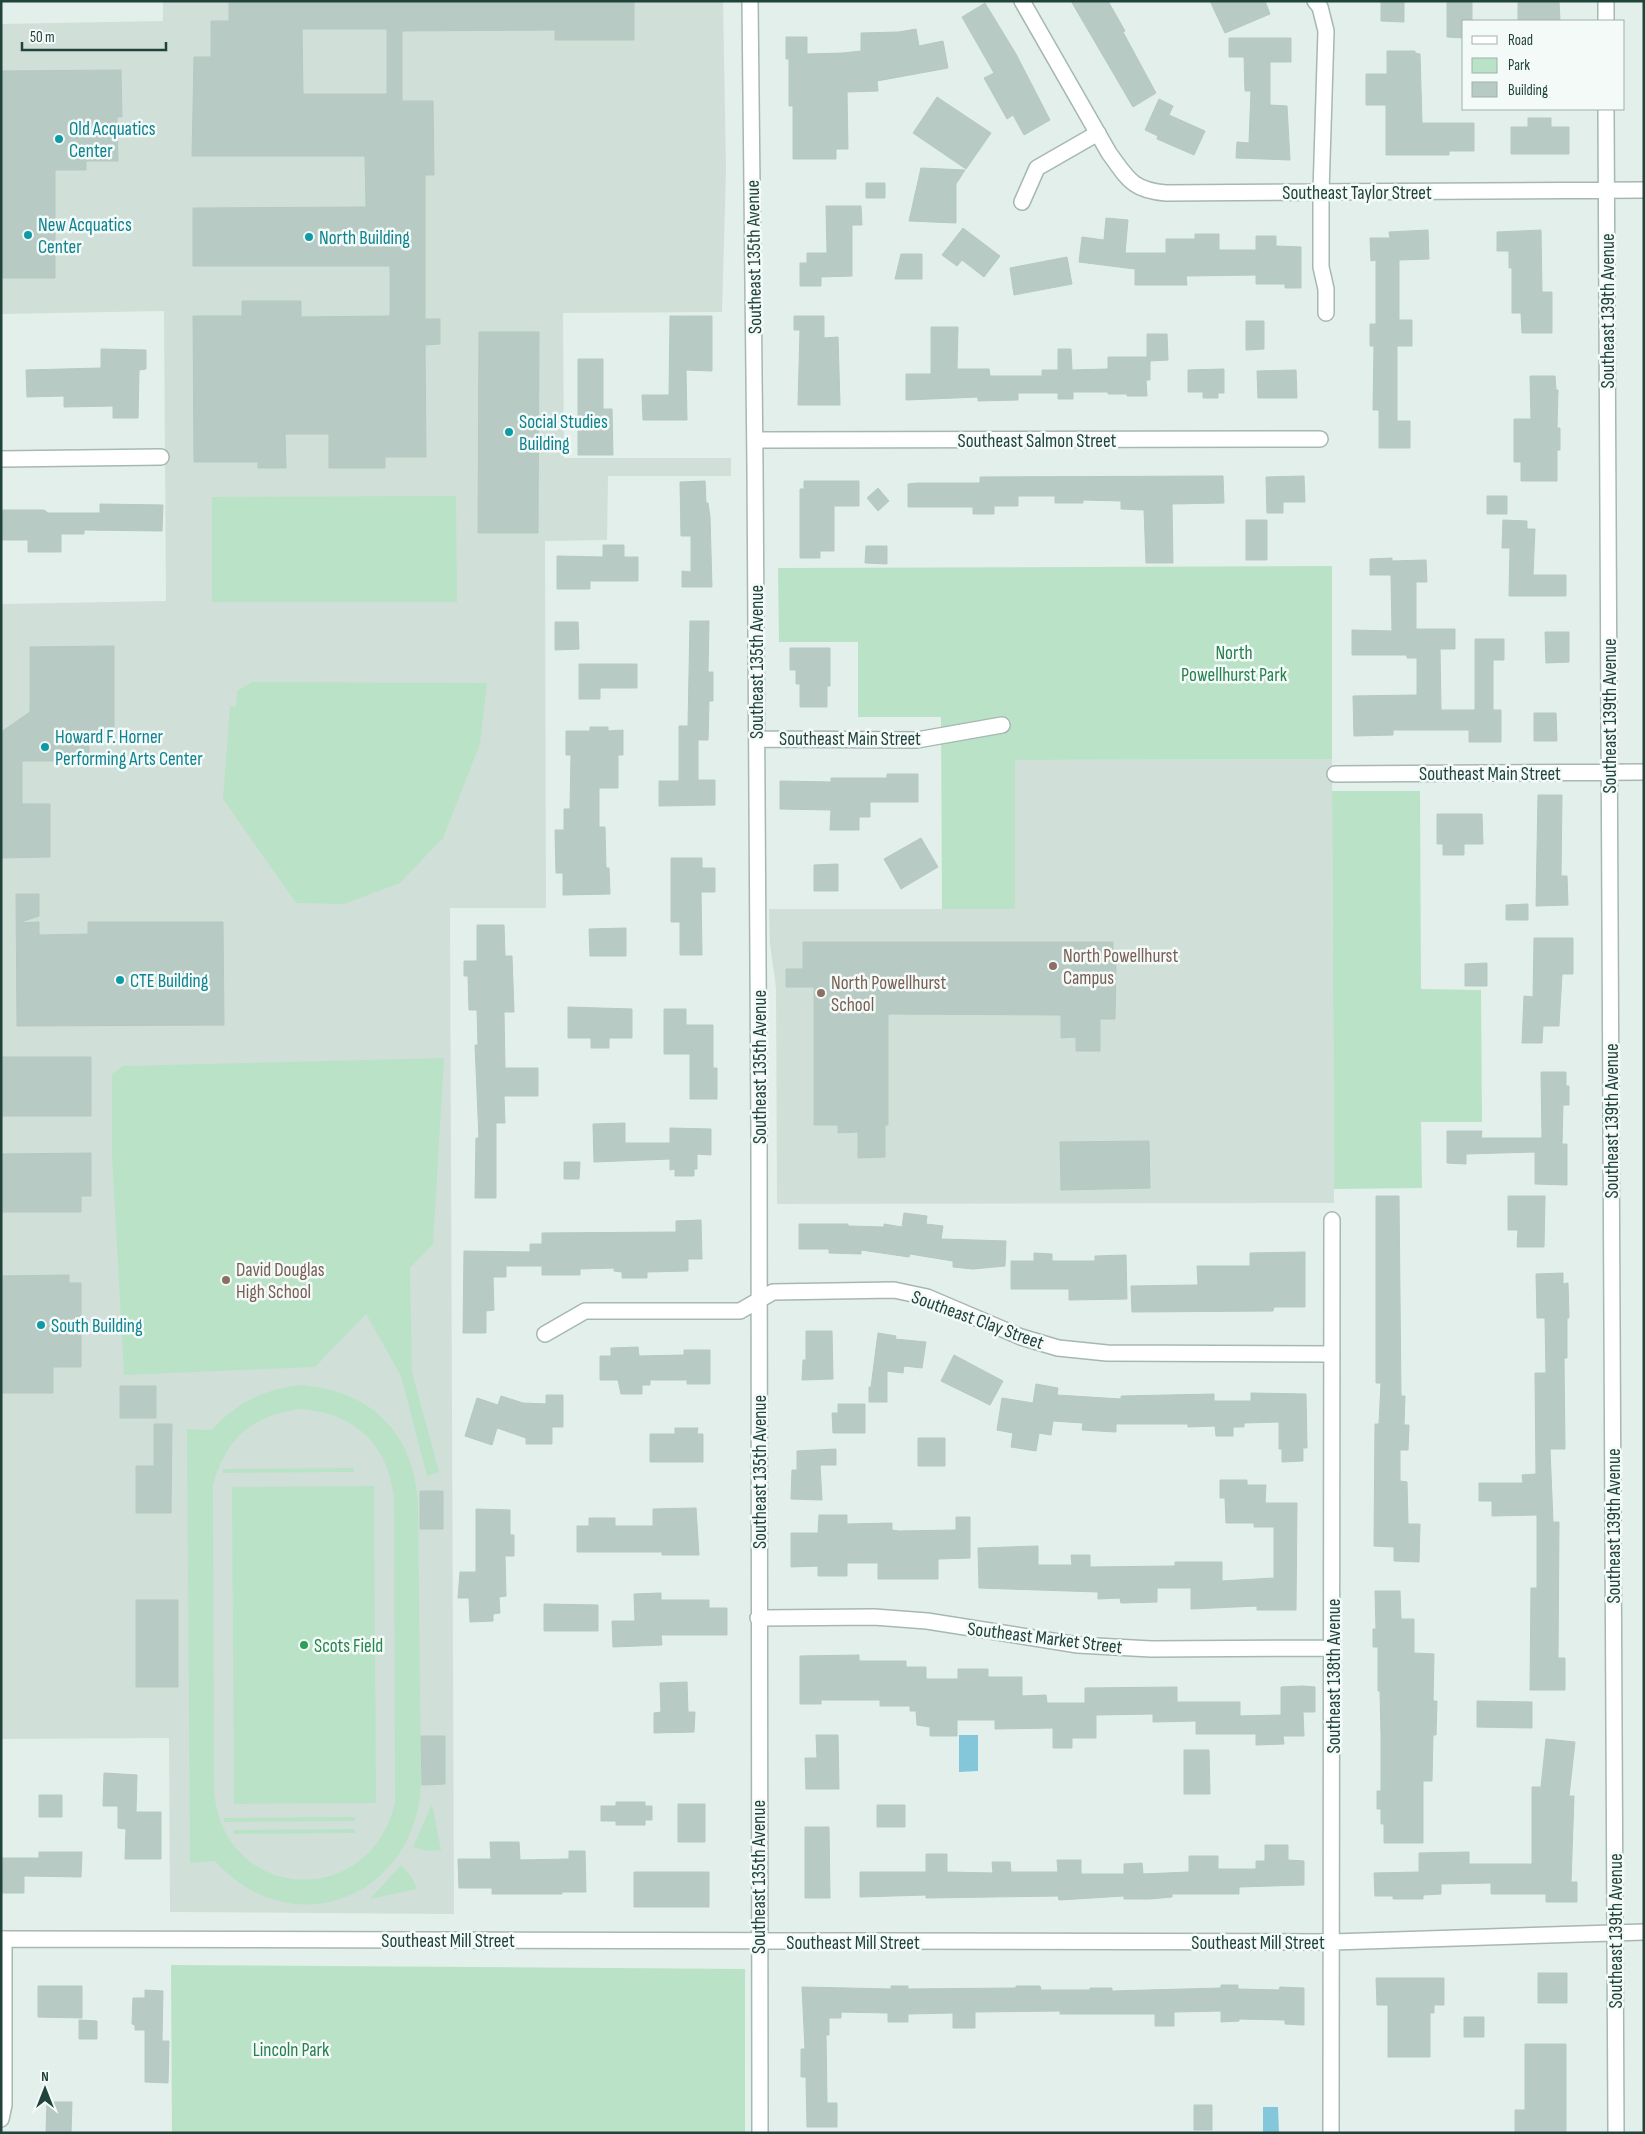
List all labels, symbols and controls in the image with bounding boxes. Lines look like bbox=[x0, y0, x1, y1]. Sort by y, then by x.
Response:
scale bar bbox=[22, 20, 166, 52]
legend bbox=[1462, 20, 1625, 110]
text: 50 m bbox=[30, 28, 55, 47]
text: Road bbox=[1508, 31, 1533, 50]
text: Park bbox=[1508, 56, 1530, 75]
text: Building bbox=[1508, 81, 1548, 100]
place label: Old Acquatics Center bbox=[69, 118, 156, 163]
marker: Old Acquatics Center bbox=[53, 133, 65, 145]
street label: Southeast 135th Avenue bbox=[742, 180, 767, 334]
street label: Southeast Taylor Street bbox=[1282, 182, 1432, 205]
place label: New Acquatics Center bbox=[38, 214, 132, 259]
place label: North Building bbox=[319, 227, 410, 250]
marker: New Acquatics Center bbox=[22, 229, 34, 241]
marker: North Building bbox=[303, 231, 315, 243]
street label: Southeast 139th Avenue bbox=[1597, 233, 1620, 389]
place label: Social Studies Building bbox=[519, 411, 608, 456]
marker: Social Studies Building bbox=[503, 426, 515, 438]
street label: Southeast Salmon Street bbox=[958, 430, 1117, 453]
street label: Southeast 135th Avenue bbox=[746, 585, 769, 739]
street label: Southeast 139th Avenue bbox=[1599, 638, 1622, 794]
park label: North Powellhurst Park bbox=[1181, 642, 1288, 687]
place label: Howard F. Horner Performing Arts Center bbox=[55, 726, 203, 771]
street label: Southeast Main Street bbox=[779, 728, 921, 751]
marker: Howard F. Horner Performing Arts Center bbox=[39, 741, 51, 753]
street label: Southeast Main Street bbox=[1419, 763, 1561, 786]
place label: North Powellhurst Campus bbox=[1063, 945, 1178, 990]
marker: North Powellhurst Campus bbox=[1047, 960, 1059, 972]
place label: CTE Building bbox=[130, 970, 209, 993]
place label: North Powellhurst School bbox=[831, 972, 946, 1017]
marker: CTE Building bbox=[114, 974, 126, 986]
marker: North Powellhurst School bbox=[815, 987, 827, 999]
street label: Southeast 135th Avenue bbox=[749, 990, 772, 1144]
street label: Southeast 139th Avenue bbox=[1601, 1043, 1624, 1199]
place label: David Douglas High School bbox=[236, 1259, 325, 1304]
marker: David Douglas High School bbox=[220, 1274, 232, 1286]
street label: Southeast Clay Street bbox=[908, 1286, 1047, 1355]
place label: South Building bbox=[51, 1315, 143, 1338]
marker: South Building bbox=[35, 1319, 47, 1331]
street label: Southeast 135th Avenue bbox=[749, 1395, 772, 1549]
street label: Southeast 139th Avenue bbox=[1603, 1448, 1626, 1604]
street label: Southeast 138th Avenue bbox=[1323, 1599, 1346, 1753]
street label: Southeast Market Street bbox=[966, 1618, 1124, 1659]
place label: Scots Field bbox=[314, 1635, 383, 1658]
marker: Scots Field bbox=[298, 1639, 310, 1651]
street label: Southeast 135th Avenue bbox=[748, 1800, 771, 1954]
street label: Southeast 139th Avenue bbox=[1605, 1853, 1628, 2009]
street label: Southeast Mill Street bbox=[381, 1930, 515, 1953]
street label: Southeast Mill Street bbox=[786, 1932, 920, 1955]
street label: Southeast Mill Street bbox=[1191, 1932, 1325, 1955]
park label: Lincoln Park bbox=[253, 2039, 330, 2062]
north arrow bbox=[20, 2064, 70, 2114]
text: N bbox=[41, 2068, 49, 2085]

